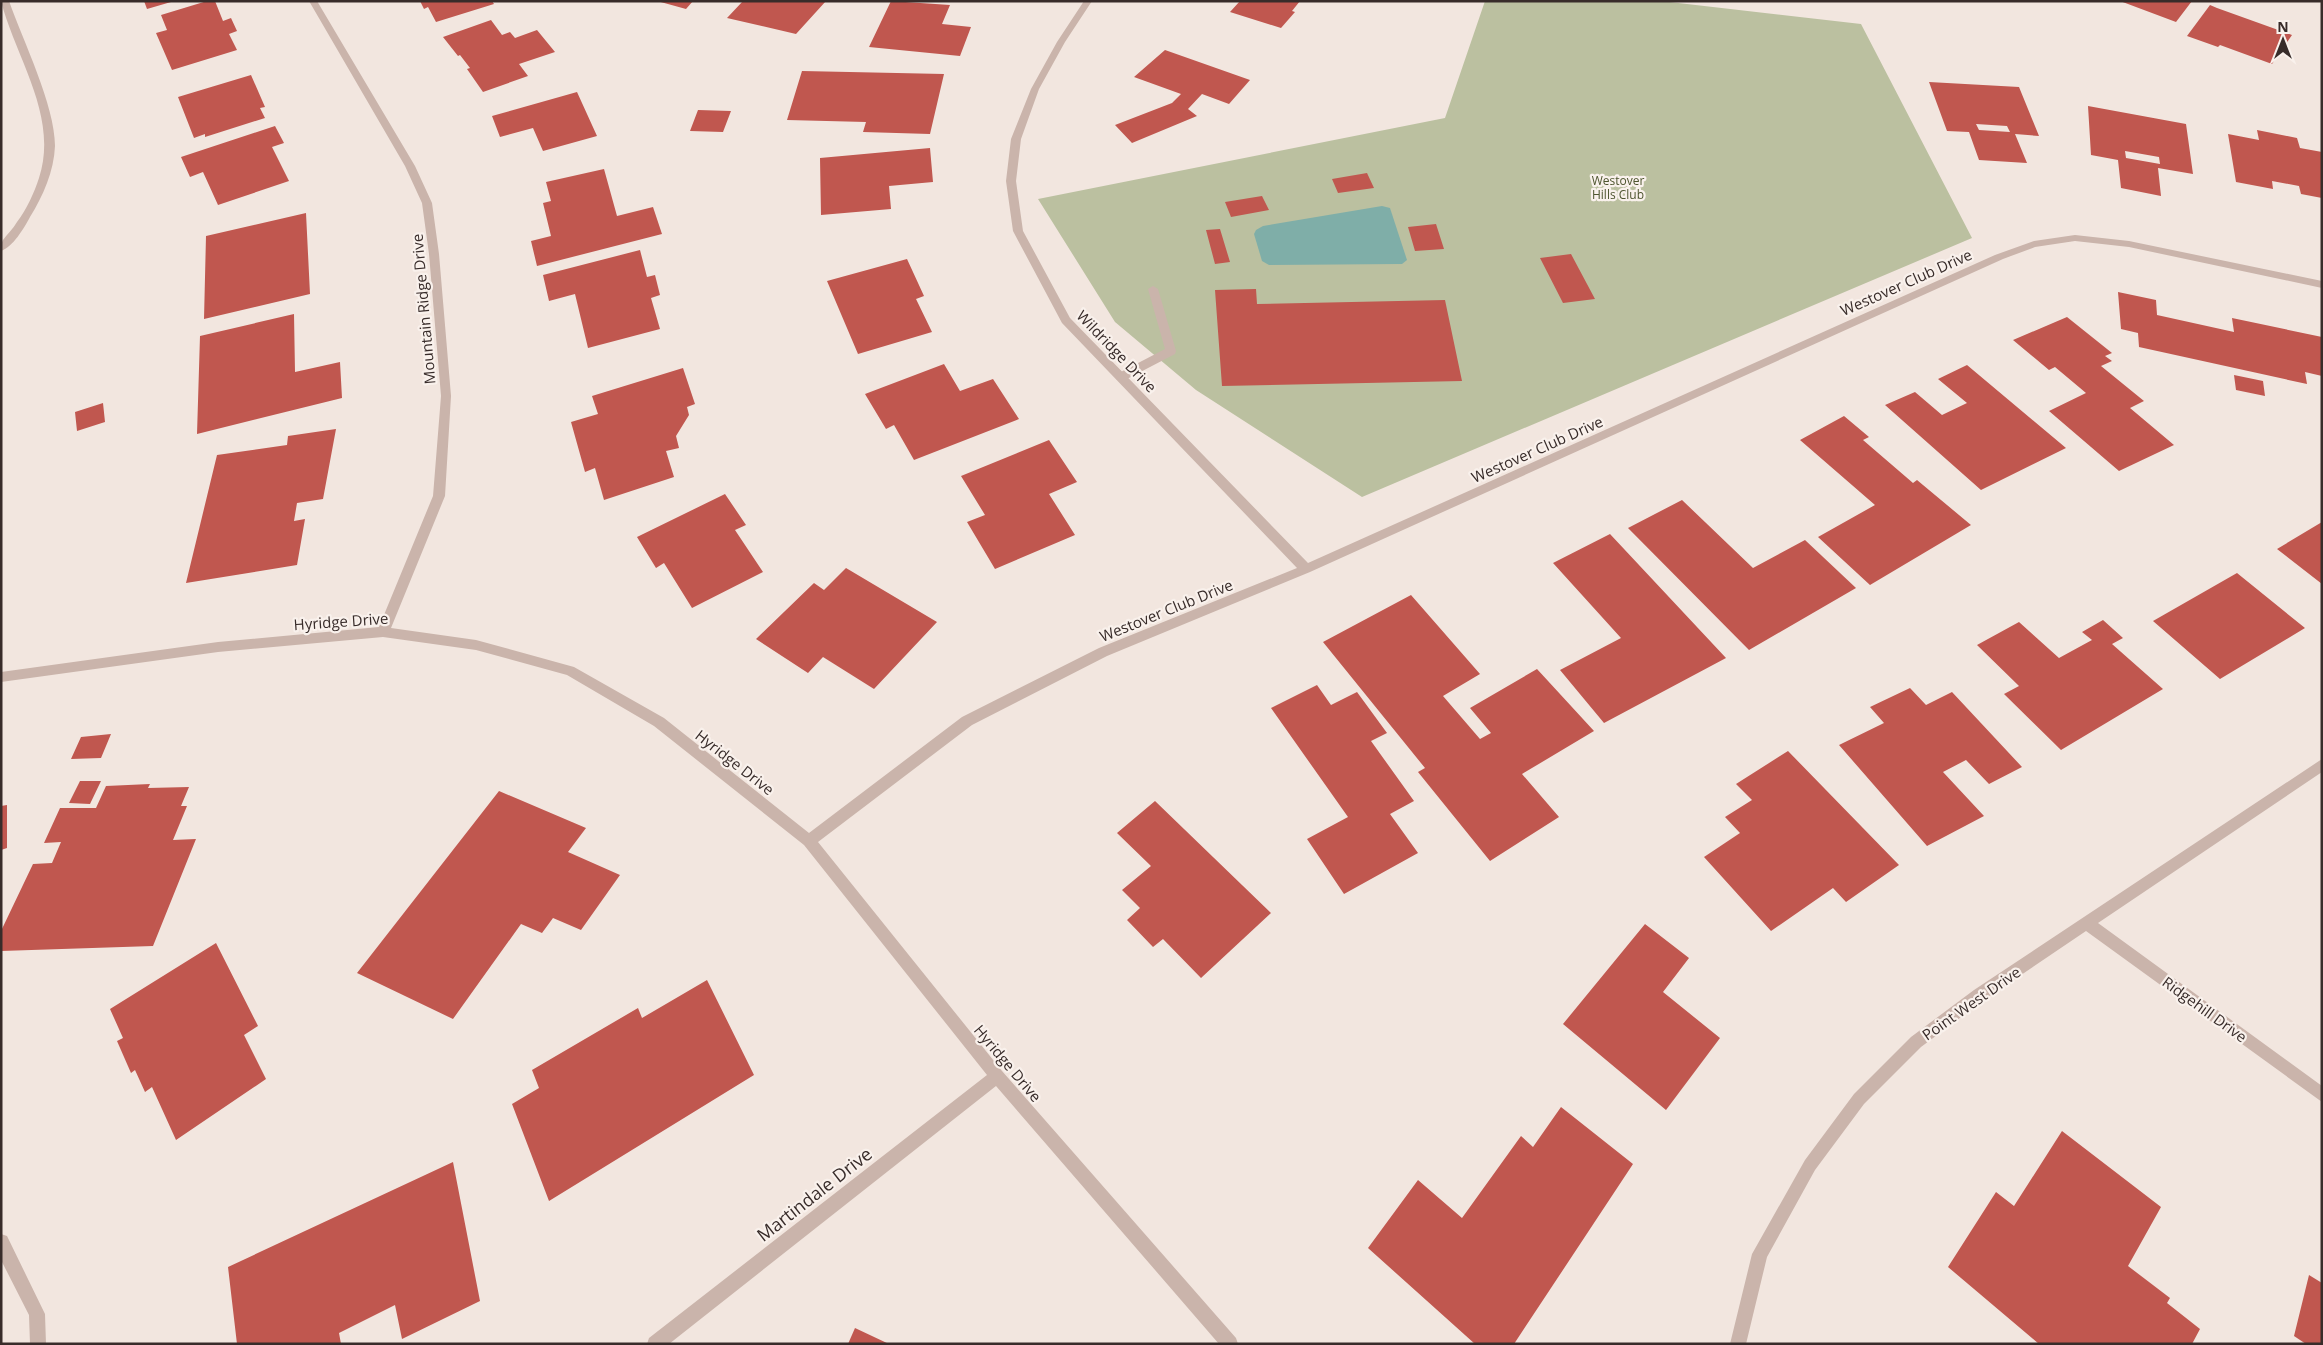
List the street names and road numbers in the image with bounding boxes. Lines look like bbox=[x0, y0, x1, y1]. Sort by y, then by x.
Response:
street label: Mountain Ridge Drive bbox=[406, 233, 440, 385]
street label: Westover Club Drive bbox=[1837, 244, 1975, 320]
street label: Wildridge Drive bbox=[1073, 306, 1161, 396]
street label: Westover Club Drive bbox=[1468, 411, 1606, 487]
street label: Westover Club Drive bbox=[1096, 574, 1236, 646]
street label: Hyridge Drive bbox=[293, 608, 389, 634]
street label: Hyridge Drive bbox=[691, 725, 779, 799]
street label: Point West Drive bbox=[1918, 962, 2024, 1044]
street label: Ridgehill Drive bbox=[2159, 972, 2251, 1046]
street label: Hyridge Drive bbox=[970, 1020, 1046, 1106]
street label: Martindale Drive bbox=[751, 1141, 877, 1247]

